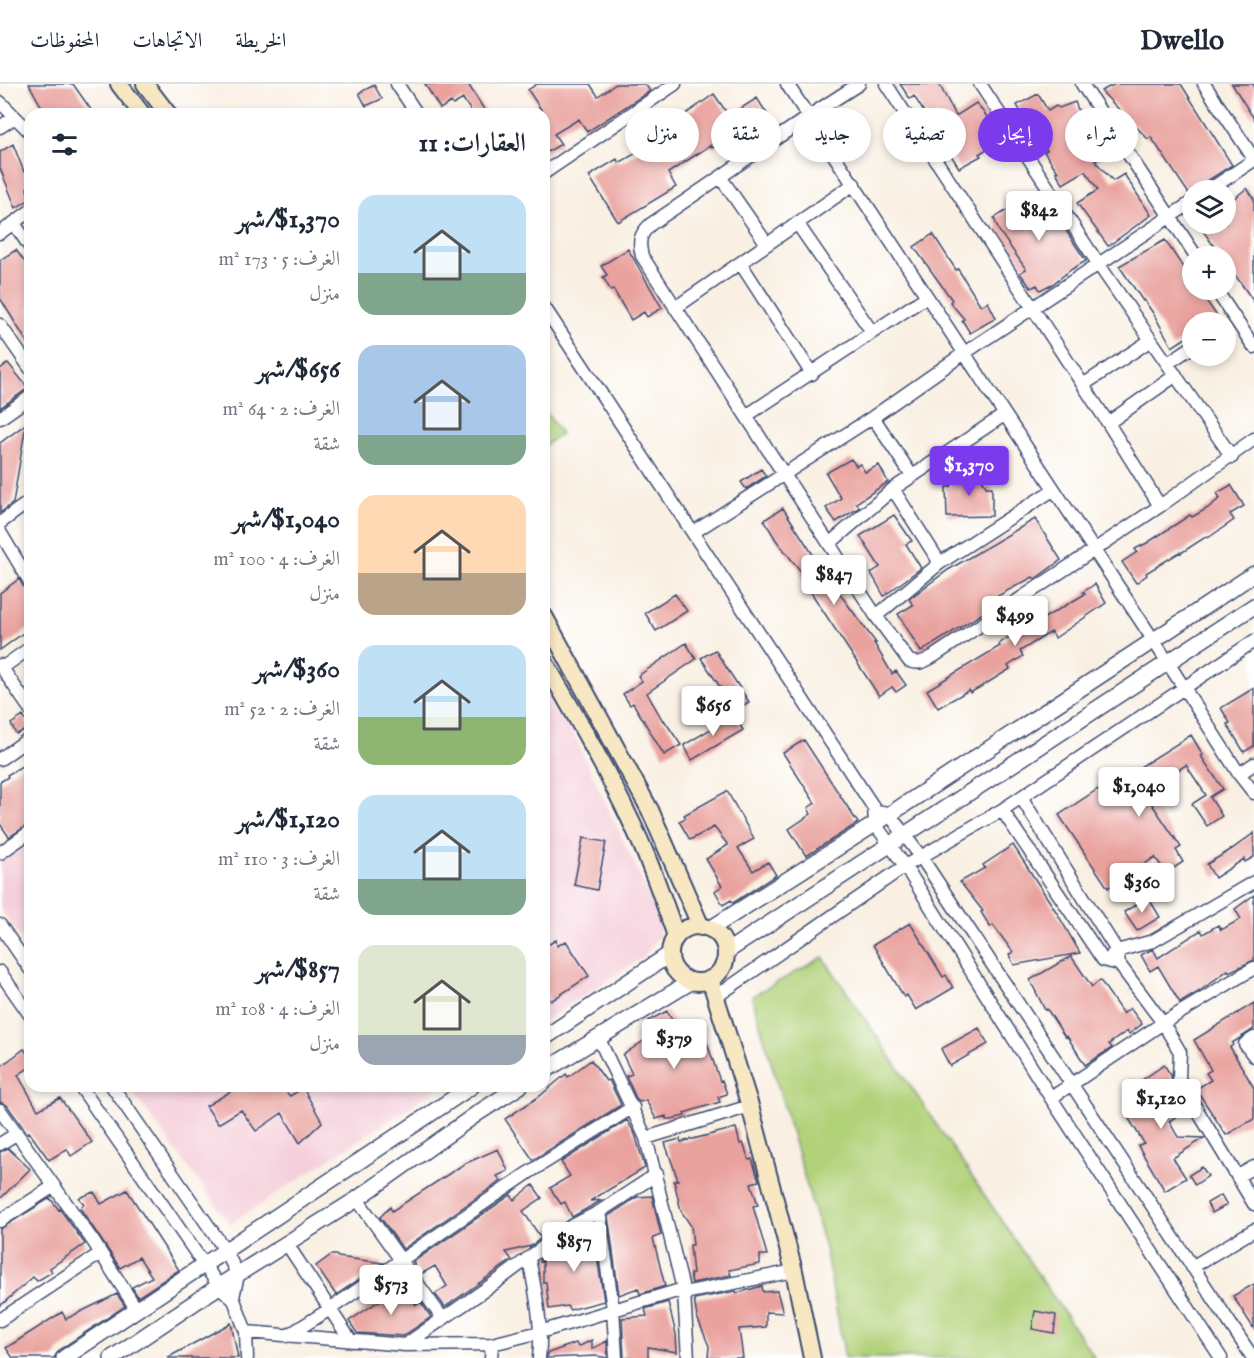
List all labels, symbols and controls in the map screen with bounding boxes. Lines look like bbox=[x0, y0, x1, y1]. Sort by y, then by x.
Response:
text: Dwello bbox=[1140, 24, 1224, 59]
text: المحفوظات bbox=[30, 28, 99, 55]
text: الاتجاهات bbox=[132, 28, 202, 55]
text: الخريطة bbox=[235, 28, 286, 55]
chip: منزل bbox=[625, 108, 699, 162]
chip: شقة bbox=[711, 108, 781, 162]
chip: جديد bbox=[793, 108, 871, 162]
chip: تصفية bbox=[883, 108, 966, 162]
chip: إيجار bbox=[978, 108, 1053, 162]
chip: شراء bbox=[1065, 108, 1138, 162]
text: العقارات: 11 bbox=[419, 127, 526, 160]
icon: filters bbox=[48, 128, 81, 161]
map controls bbox=[1182, 180, 1236, 366]
button: layers bbox=[1182, 180, 1236, 234]
pin: $842 bbox=[1003, 191, 1075, 242]
text: $842 bbox=[1020, 198, 1058, 223]
text: $1,370/شهر bbox=[236, 203, 340, 236]
icon: home bbox=[406, 219, 478, 291]
button: + bbox=[1182, 246, 1236, 300]
text: الغرف: 5 · 173 m² bbox=[219, 247, 340, 272]
text: منزل bbox=[309, 282, 340, 307]
button: − bbox=[1182, 312, 1236, 366]
text: $656/شهر bbox=[256, 353, 340, 386]
icon: home bbox=[406, 369, 478, 441]
text: الغرف: 2 · 64 m² bbox=[222, 397, 340, 422]
text: شقة bbox=[314, 432, 340, 457]
pin: $1,370 bbox=[920, 446, 1018, 497]
text: $1,370 bbox=[944, 453, 994, 478]
text: $1,040/شهر bbox=[232, 503, 340, 536]
icon: home bbox=[406, 519, 478, 591]
text: الغرف: 4 · 100 m² bbox=[213, 547, 340, 572]
pin: $847 bbox=[798, 555, 870, 606]
text: $847 bbox=[815, 562, 853, 587]
text: منزل bbox=[309, 582, 340, 607]
pin: $499 bbox=[979, 596, 1051, 647]
text: $499 bbox=[996, 603, 1034, 628]
text: $360/شهر bbox=[253, 653, 340, 686]
icon: home bbox=[406, 669, 478, 741]
pin: $656 bbox=[677, 686, 749, 737]
text: $656 bbox=[695, 693, 731, 718]
text: الغرف: 2 · 52 m² bbox=[224, 697, 340, 722]
text: شقة bbox=[314, 732, 340, 757]
pin: $1,040 bbox=[1090, 767, 1188, 818]
text: $1,040 bbox=[1112, 774, 1166, 799]
text: $1,120/شهر bbox=[236, 803, 340, 836]
icon: home bbox=[406, 819, 478, 891]
text: الغرف: 3 · 110 m² bbox=[218, 847, 340, 872]
pin: $360 bbox=[1106, 863, 1178, 914]
text: $360 bbox=[1124, 870, 1160, 895]
text: شقة bbox=[314, 882, 340, 907]
text: $857/شهر bbox=[255, 953, 340, 986]
icon: home bbox=[406, 969, 478, 1041]
text: الغرف: 4 · 108 m² bbox=[215, 997, 340, 1022]
pin: $379 bbox=[638, 1019, 710, 1070]
text: $379 bbox=[656, 1026, 692, 1051]
text: منزل bbox=[309, 1032, 340, 1057]
pin: $1,120 bbox=[1112, 1079, 1210, 1130]
text: $1,120 bbox=[1136, 1086, 1186, 1111]
pin: $857 bbox=[538, 1222, 610, 1273]
text: $857 bbox=[556, 1229, 592, 1254]
pin: $573 bbox=[355, 1265, 427, 1316]
text: $573 bbox=[373, 1272, 409, 1297]

